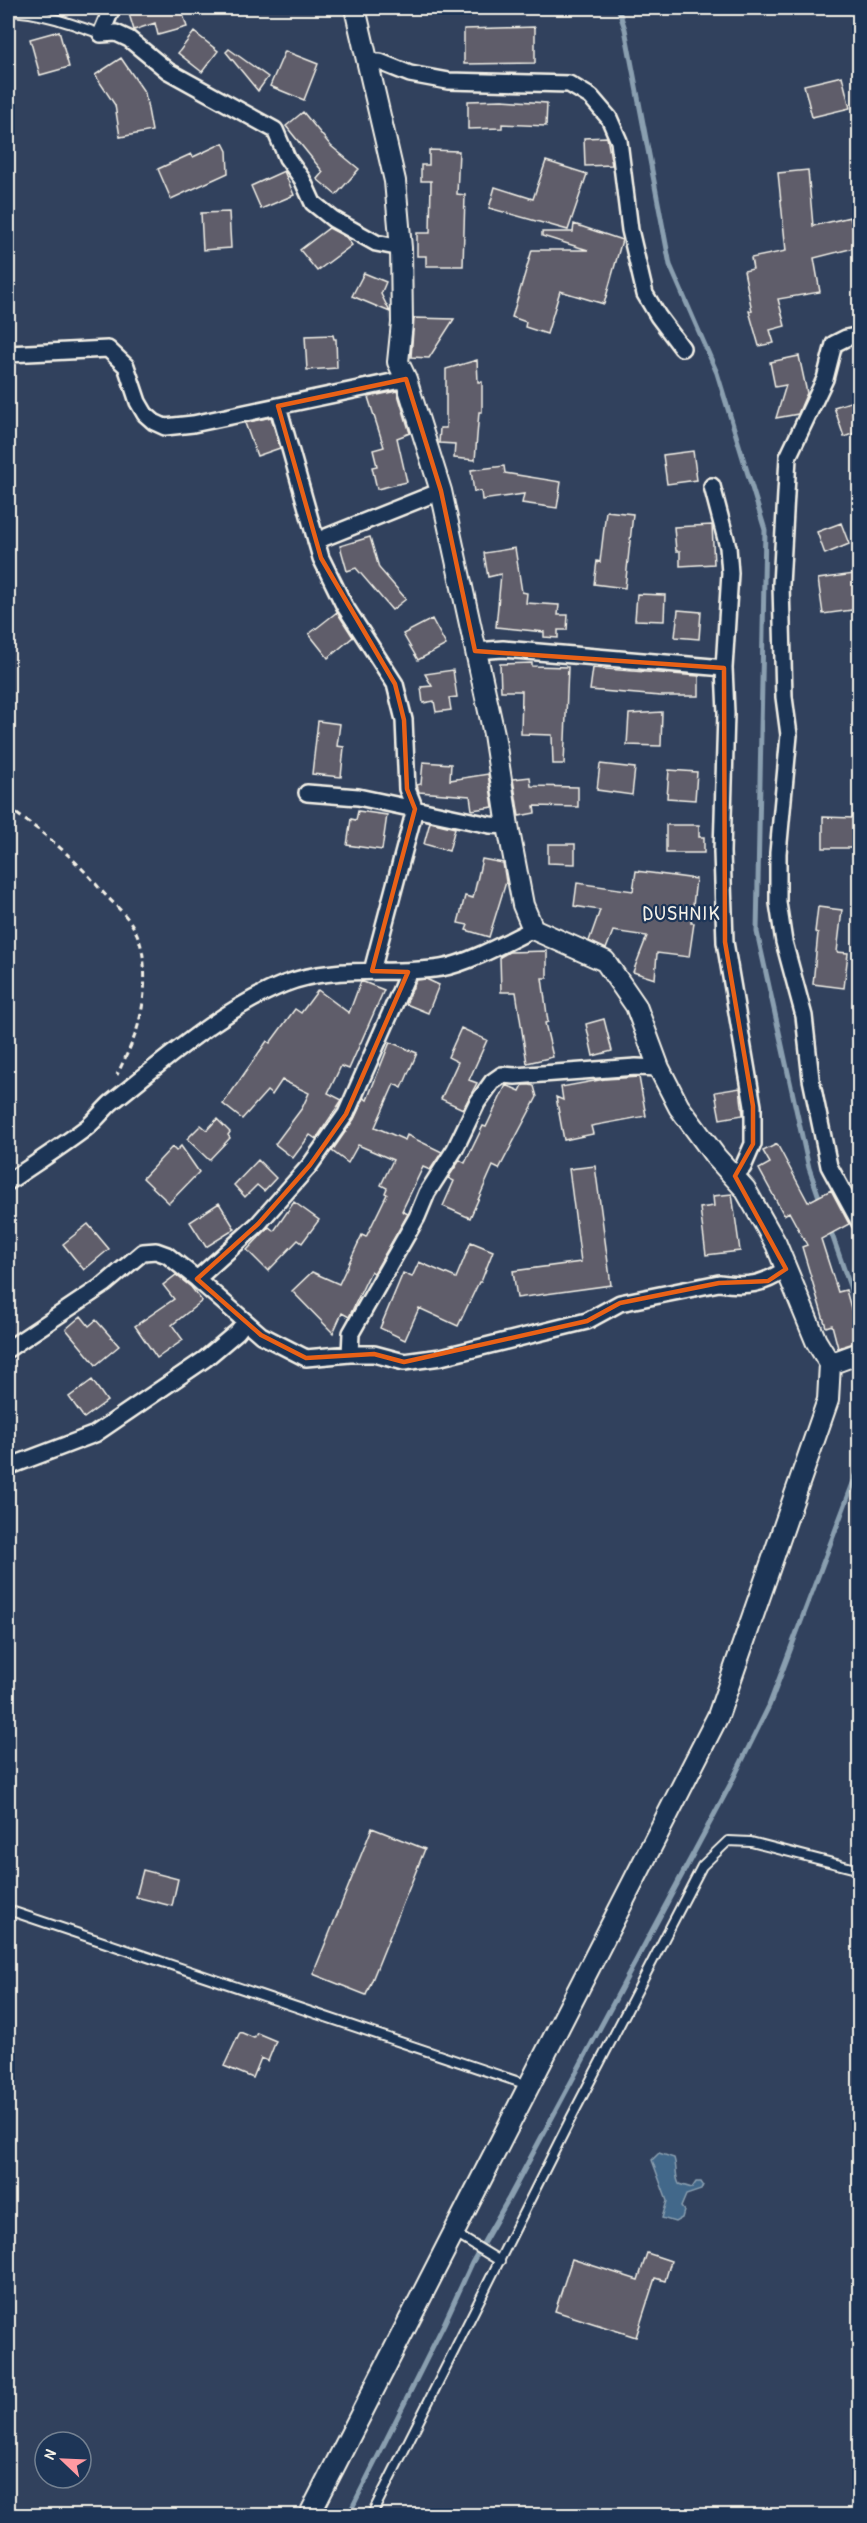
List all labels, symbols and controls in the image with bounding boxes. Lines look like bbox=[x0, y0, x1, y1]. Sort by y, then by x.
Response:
district label: DUSHNIK bbox=[643, 898, 721, 927]
north arrow bbox=[33, 2430, 93, 2490]
text: N bbox=[37, 2445, 61, 2462]

